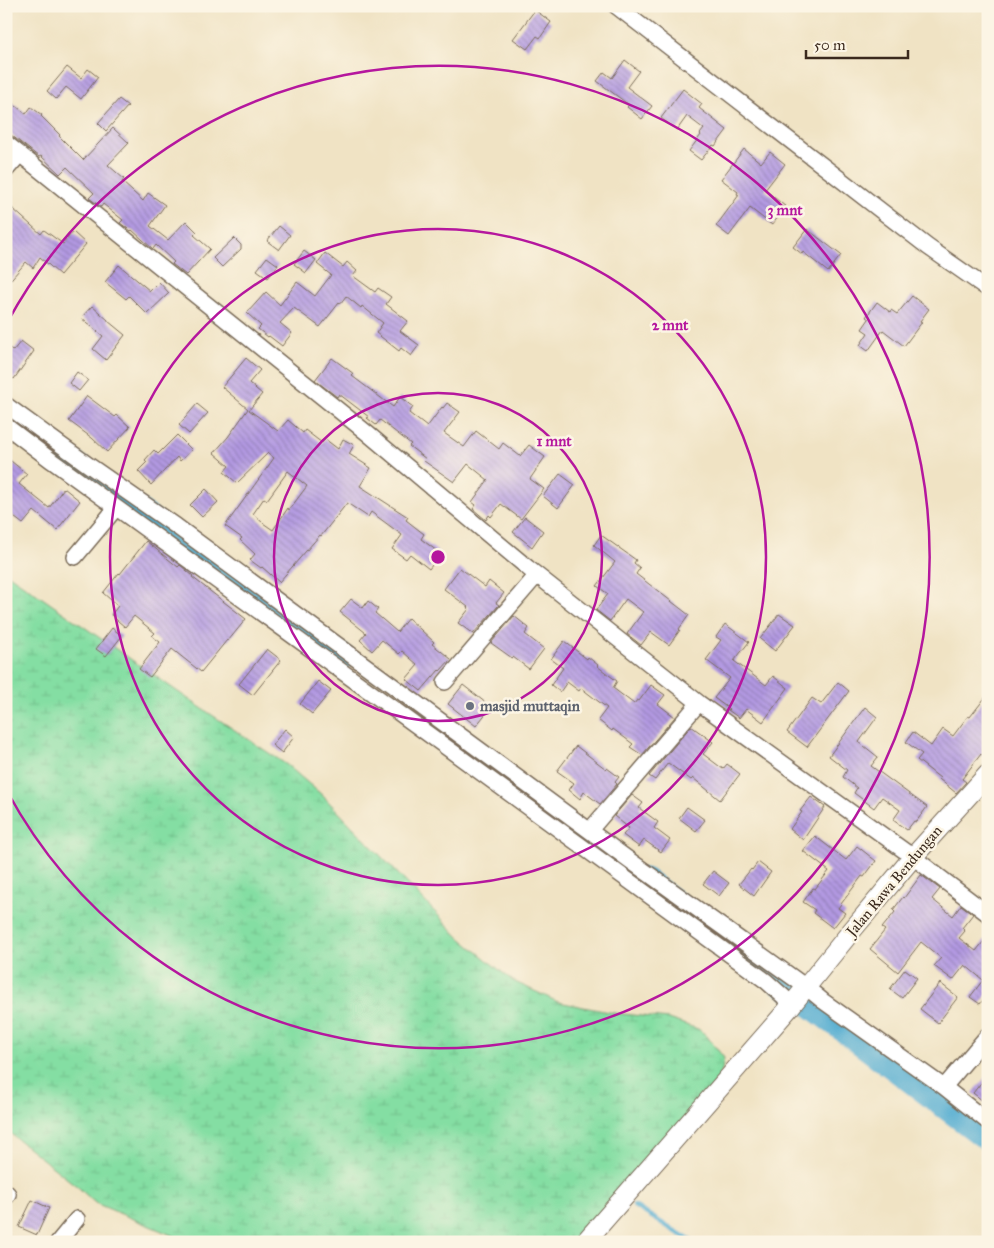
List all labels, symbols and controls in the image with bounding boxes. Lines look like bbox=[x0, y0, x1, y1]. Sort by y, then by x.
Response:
scale bar bbox=[806, 28, 909, 60]
text: 50 m bbox=[814, 36, 846, 54]
text: 3 mnt bbox=[767, 201, 803, 220]
text: 2 mnt bbox=[652, 316, 689, 334]
text: 1 mnt bbox=[536, 432, 572, 450]
centre of rings bbox=[429, 548, 447, 566]
place label: masjid muttaqin bbox=[479, 697, 581, 716]
marker: masjid muttaqin bbox=[464, 700, 476, 712]
street label: Jalan Rawa Bendungan bbox=[841, 822, 946, 942]

